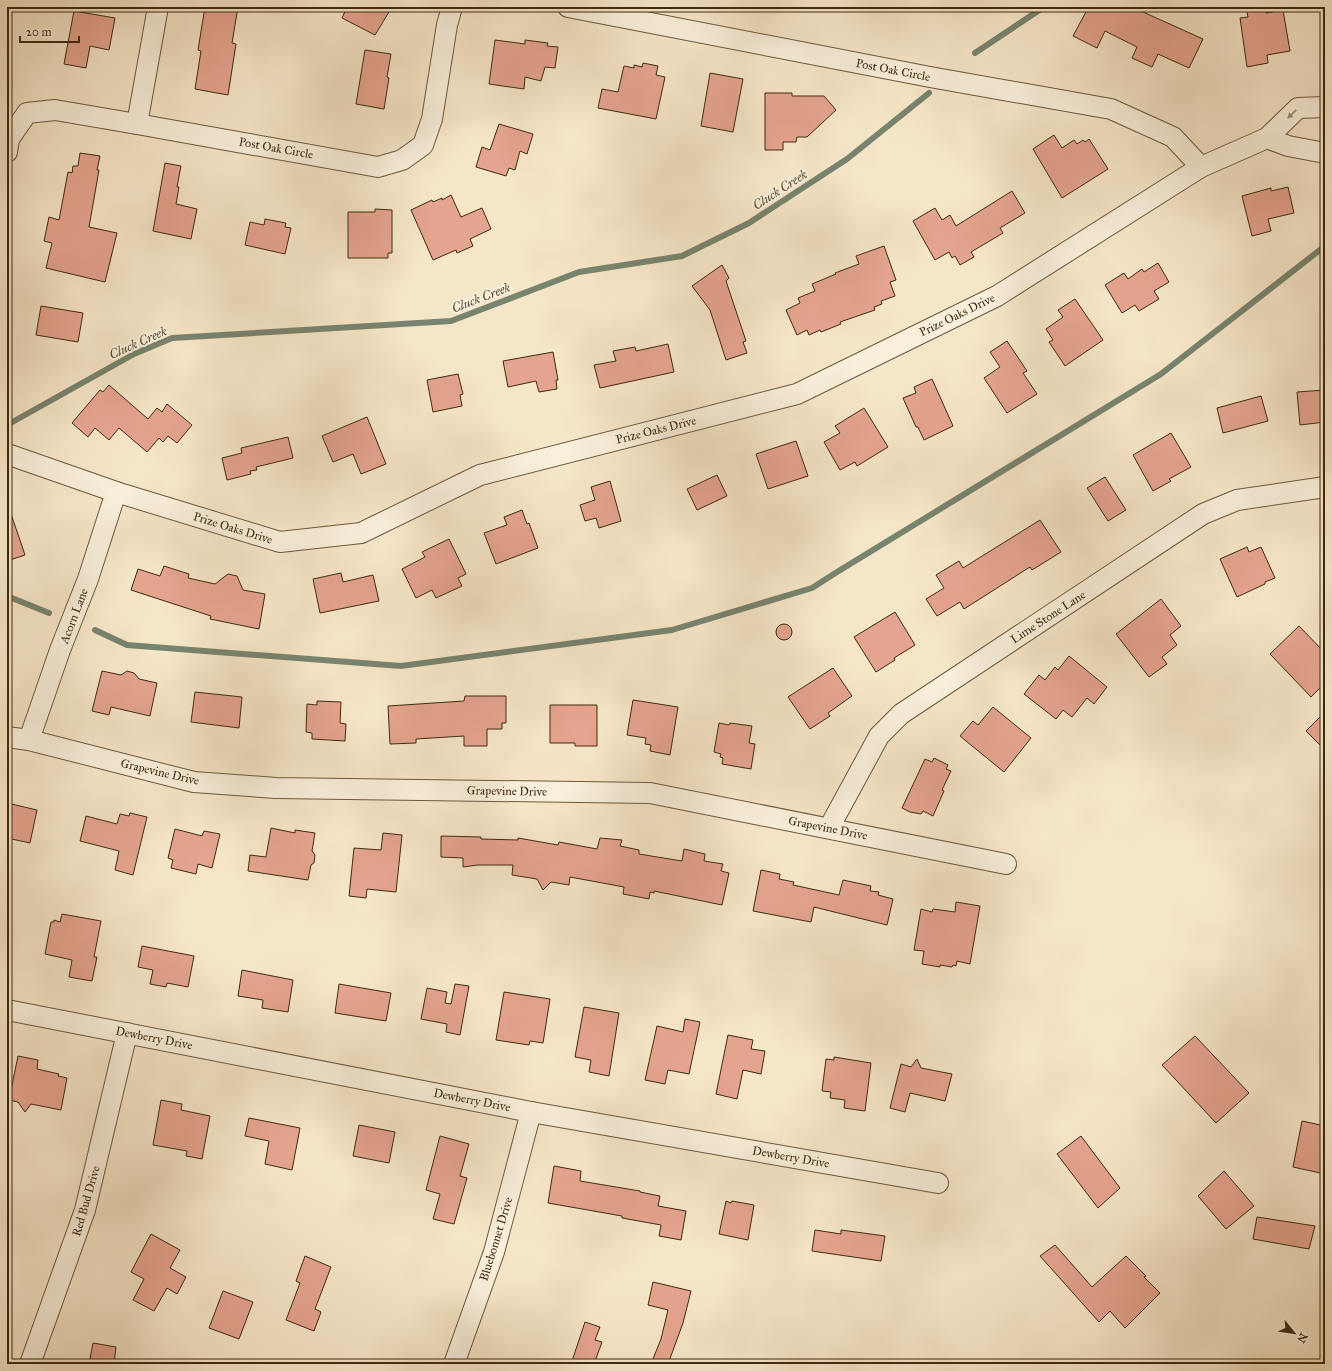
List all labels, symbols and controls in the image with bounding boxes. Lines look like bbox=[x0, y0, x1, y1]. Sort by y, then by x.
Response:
scale bar bbox=[20, 18, 79, 44]
text: 20 m bbox=[26, 25, 52, 39]
street label: Post Oak Circle bbox=[855, 56, 931, 84]
one-way arrow bbox=[1287, 109, 1297, 118]
street label: Post Oak Circle bbox=[238, 135, 314, 161]
water label: Cluck Creek bbox=[750, 166, 810, 213]
water label: Cluck Creek bbox=[449, 279, 513, 317]
street label: Prize Oaks Drive bbox=[917, 291, 997, 339]
water label: Cluck Creek bbox=[107, 323, 170, 363]
street label: Prize Oaks Drive bbox=[614, 413, 698, 447]
street label: Prize Oaks Drive bbox=[192, 509, 274, 547]
street label: Acorn Lane bbox=[57, 586, 91, 647]
street label: Lime Stone Lane bbox=[1008, 588, 1088, 646]
street label: Grapevine Drive bbox=[119, 756, 201, 788]
street label: Grapevine Drive bbox=[467, 783, 547, 799]
street label: Grapevine Drive bbox=[787, 813, 869, 843]
street label: Dewberry Drive bbox=[114, 1024, 194, 1052]
street label: Dewberry Drive bbox=[432, 1086, 512, 1114]
street label: Dewberry Drive bbox=[751, 1143, 831, 1171]
street label: Red Bud Drive bbox=[69, 1164, 103, 1238]
street label: Bluebonnet Drive bbox=[477, 1195, 515, 1283]
north arrow bbox=[1274, 1313, 1314, 1353]
text: N bbox=[1294, 1330, 1310, 1346]

